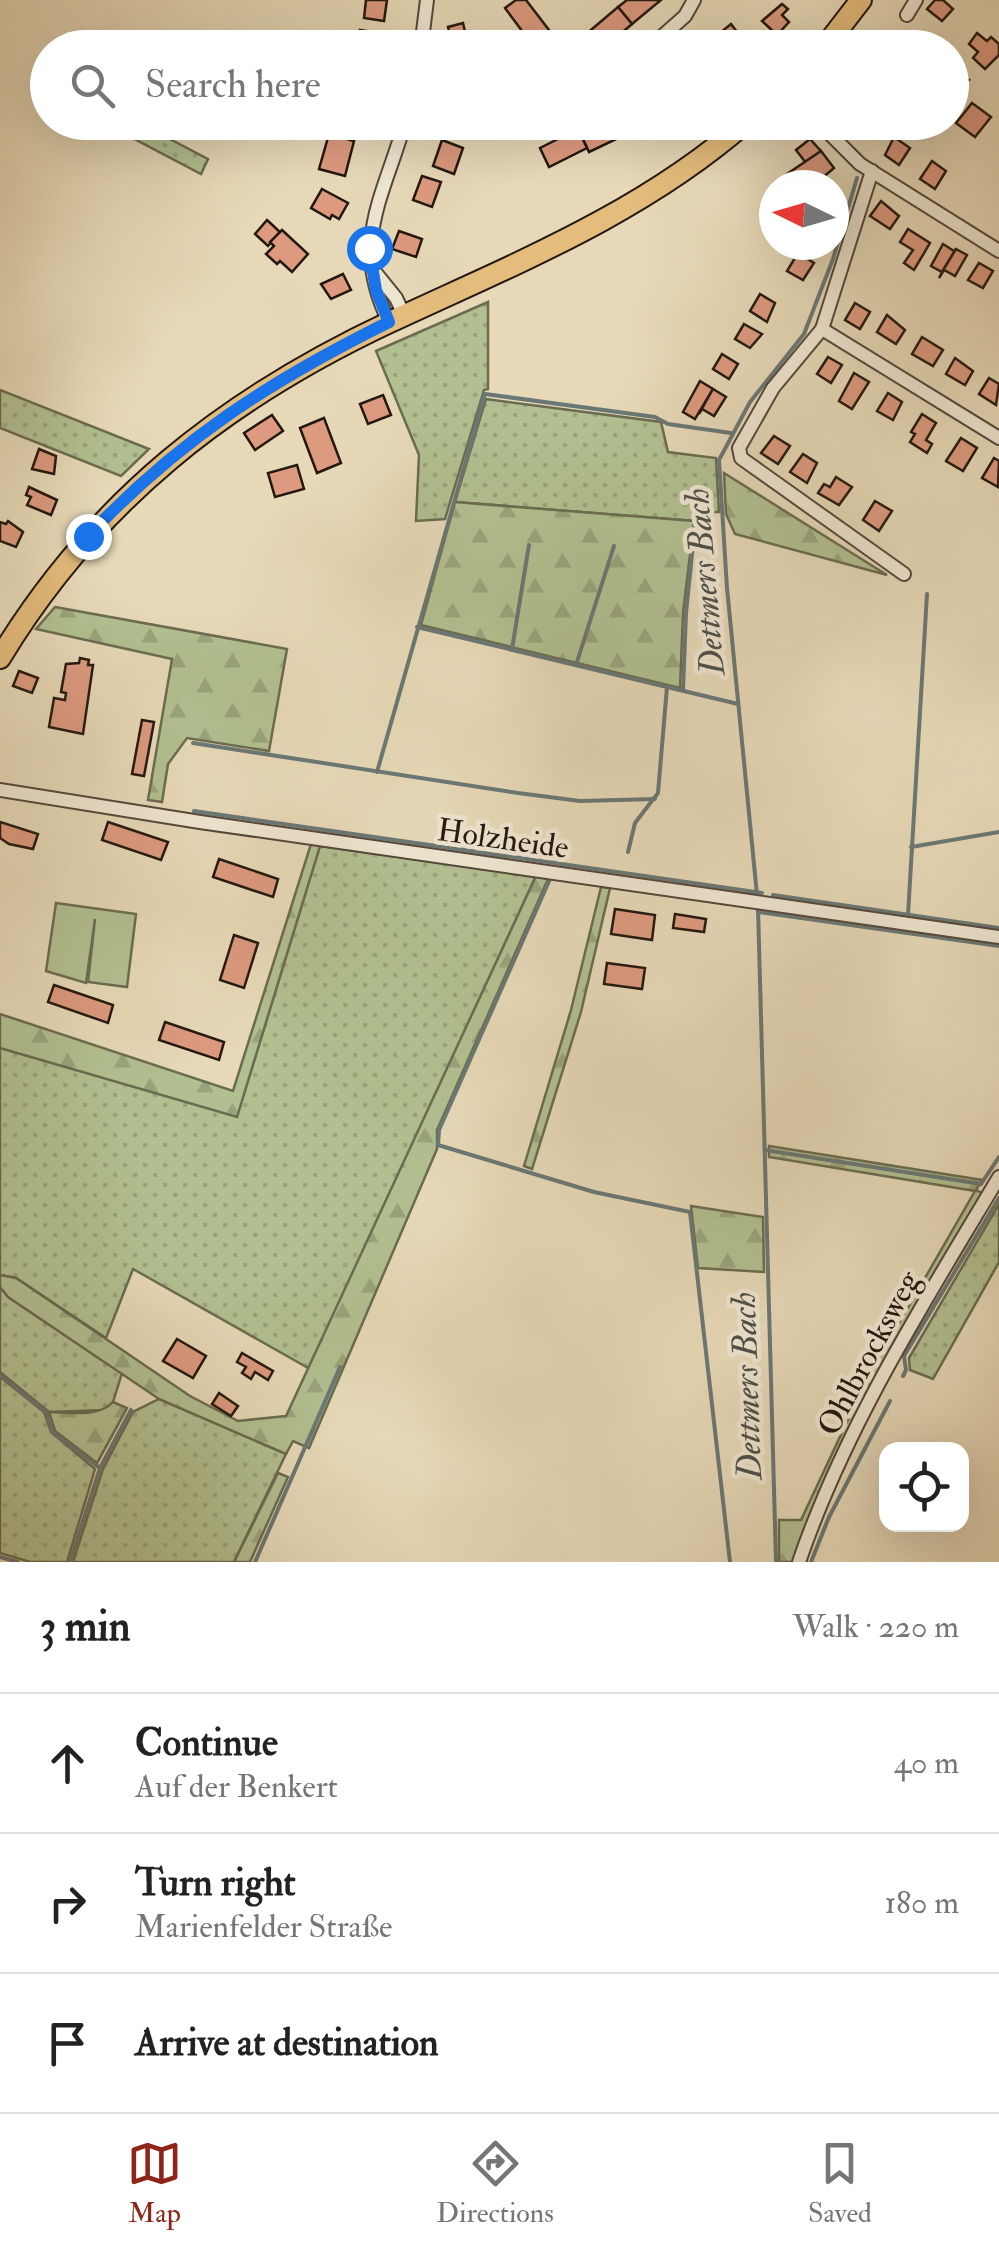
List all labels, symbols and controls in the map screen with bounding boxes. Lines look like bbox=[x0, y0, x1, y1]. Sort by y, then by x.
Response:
search box bbox=[30, 30, 969, 140]
icon: search bbox=[65, 58, 120, 113]
text: Search here bbox=[145, 61, 321, 109]
north arrow bbox=[759, 170, 849, 260]
route start bbox=[347, 226, 393, 272]
water label: Dettmers Bach bbox=[675, 486, 735, 679]
route end bbox=[66, 514, 112, 560]
street label: Holzheide bbox=[435, 810, 571, 868]
street label: Ohlbrocksweg bbox=[809, 1263, 930, 1443]
water label: Dettmers Bach bbox=[722, 1291, 772, 1483]
map controls bbox=[879, 1442, 969, 1532]
button: locate bbox=[879, 1442, 969, 1532]
text: 3 min bbox=[40, 1601, 130, 1653]
text: Walk · 220 m bbox=[792, 1607, 959, 1647]
text: Continue bbox=[135, 1719, 278, 1767]
icon: ahead bbox=[40, 1736, 95, 1791]
text: 40 m bbox=[894, 1743, 959, 1783]
text: Auf der Benkert bbox=[135, 1767, 338, 1807]
text: Turn right bbox=[135, 1859, 296, 1907]
icon: right bbox=[40, 1876, 95, 1931]
text: 180 m bbox=[885, 1883, 959, 1923]
text: Marienfelder Straße bbox=[135, 1907, 392, 1947]
icon: arrive bbox=[40, 2016, 95, 2071]
text: Arrive at destination bbox=[135, 2019, 439, 2067]
tab: Map bbox=[127, 2136, 182, 2231]
tab: Directions bbox=[436, 2136, 554, 2231]
tab: Saved bbox=[808, 2136, 872, 2231]

